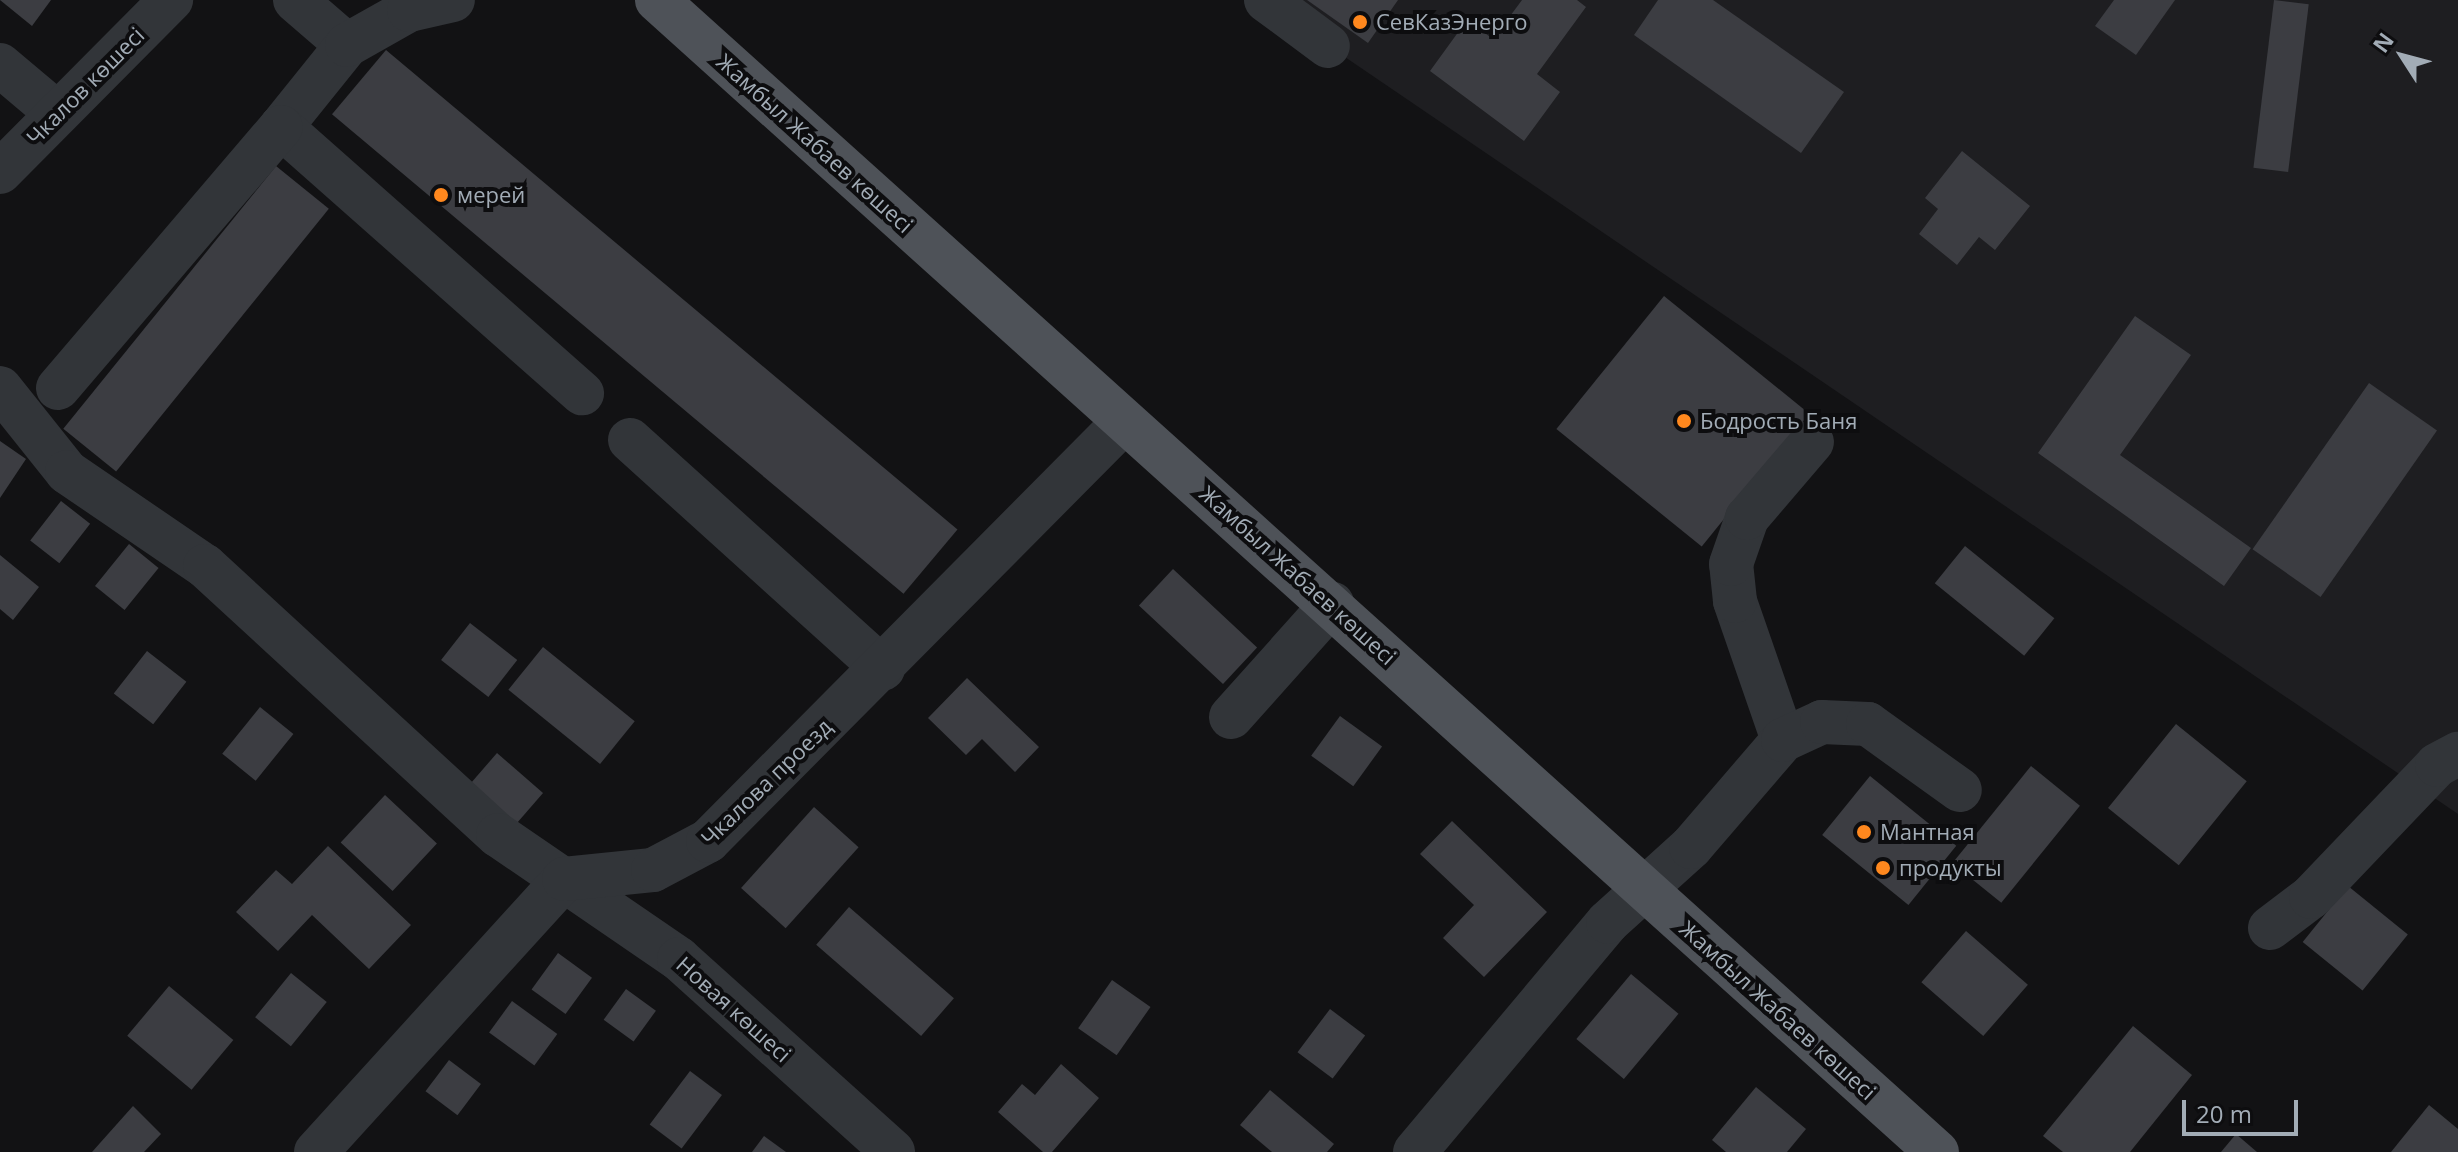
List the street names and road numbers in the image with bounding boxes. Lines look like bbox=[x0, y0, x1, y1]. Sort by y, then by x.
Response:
street label: Чкалов көшесі bbox=[21, 22, 149, 150]
street label: Жамбыл Жабаев көшесі bbox=[712, 48, 918, 238]
street label: Жамбыл Жабаев көшесі bbox=[1195, 480, 1401, 670]
street label: Чкалова проезд bbox=[695, 713, 837, 851]
street label: Жамбыл Жабаев көшесі bbox=[1675, 915, 1881, 1105]
street label: Новая көшесі bbox=[671, 951, 797, 1067]

